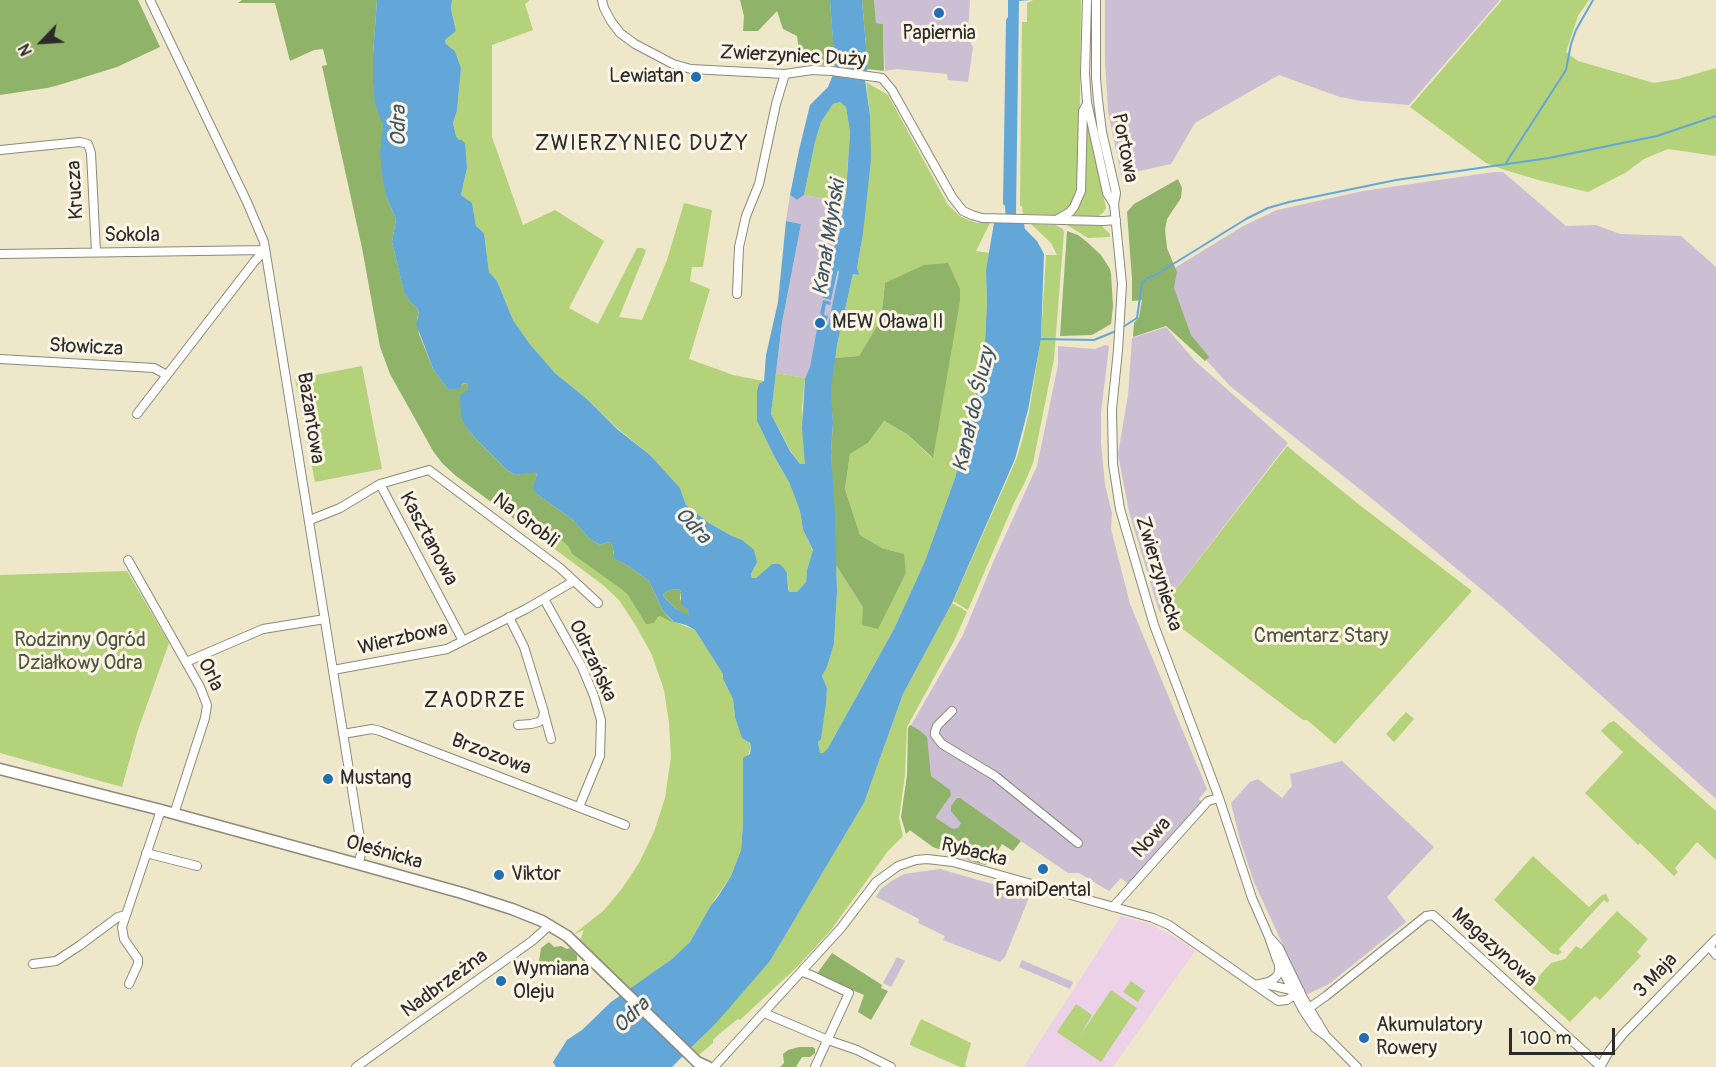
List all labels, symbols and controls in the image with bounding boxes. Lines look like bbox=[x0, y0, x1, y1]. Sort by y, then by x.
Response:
marker: Papiernia bbox=[932, 6, 946, 20]
north arrow bbox=[12, 12, 72, 72]
place label: Papiernia bbox=[902, 22, 976, 46]
text: N bbox=[14, 40, 37, 59]
street label: Zwierzyniec Duży bbox=[719, 41, 867, 73]
place label: Lewiatan bbox=[609, 65, 684, 89]
marker: Lewiatan bbox=[689, 70, 703, 84]
water label: Odra bbox=[387, 106, 413, 146]
street label: Portowa bbox=[1106, 111, 1142, 185]
district label: ZWIERZYNIEC DUŻY bbox=[535, 132, 749, 158]
street label: Krucza bbox=[62, 160, 90, 220]
water label: Kanał Młyński bbox=[808, 179, 852, 297]
street label: Sokola bbox=[104, 224, 160, 248]
place label: MEW Oława II bbox=[832, 311, 944, 335]
marker: MEW Oława II bbox=[813, 316, 827, 330]
street label: Słowicza bbox=[48, 334, 124, 362]
water label: Kanał do Śluzy bbox=[948, 345, 1002, 475]
street label: Bażantowa bbox=[291, 371, 329, 465]
street label: Kasztanowa bbox=[393, 488, 463, 590]
street label: Na Grobli bbox=[487, 489, 563, 553]
water label: Odra bbox=[669, 502, 715, 550]
street label: Zwierzyniecka bbox=[1129, 514, 1187, 634]
street label: Odrzańska bbox=[563, 616, 621, 706]
street label: Wierzbowa bbox=[356, 617, 450, 661]
park label: Cmentarz Stary bbox=[1254, 625, 1388, 649]
park label: Rodzinny Ogród Działkowy Odra bbox=[14, 629, 146, 676]
street label: Orla bbox=[192, 655, 228, 695]
district label: ZAODRZE bbox=[424, 689, 526, 715]
street label: Brzozowa bbox=[448, 729, 534, 781]
place label: Mustang bbox=[340, 767, 412, 791]
marker: Mustang bbox=[321, 772, 335, 786]
street label: Nowa bbox=[1127, 813, 1177, 863]
street label: Oleśnicka bbox=[343, 831, 425, 875]
street label: Rybacka bbox=[939, 833, 1009, 873]
marker: FamiDental bbox=[1036, 862, 1050, 876]
place label: Viktor bbox=[511, 863, 561, 887]
marker: Viktor bbox=[492, 868, 506, 882]
place label: FamiDental bbox=[995, 879, 1091, 903]
street label: Magazynowa bbox=[1446, 903, 1542, 993]
street label: Nadbrzeżna bbox=[397, 945, 493, 1023]
street label: 3 Maja bbox=[1629, 949, 1683, 1003]
place label: Wymiana Oleju bbox=[513, 958, 589, 1005]
marker: Wymiana Oleju bbox=[494, 974, 508, 988]
water label: Odra bbox=[609, 993, 655, 1039]
place label: Akumulatory Rowery bbox=[1376, 1014, 1483, 1061]
scale bar bbox=[1512, 1016, 1618, 1054]
text: 100 m bbox=[1520, 1027, 1572, 1050]
marker: Akumulatory Rowery bbox=[1357, 1031, 1371, 1045]

